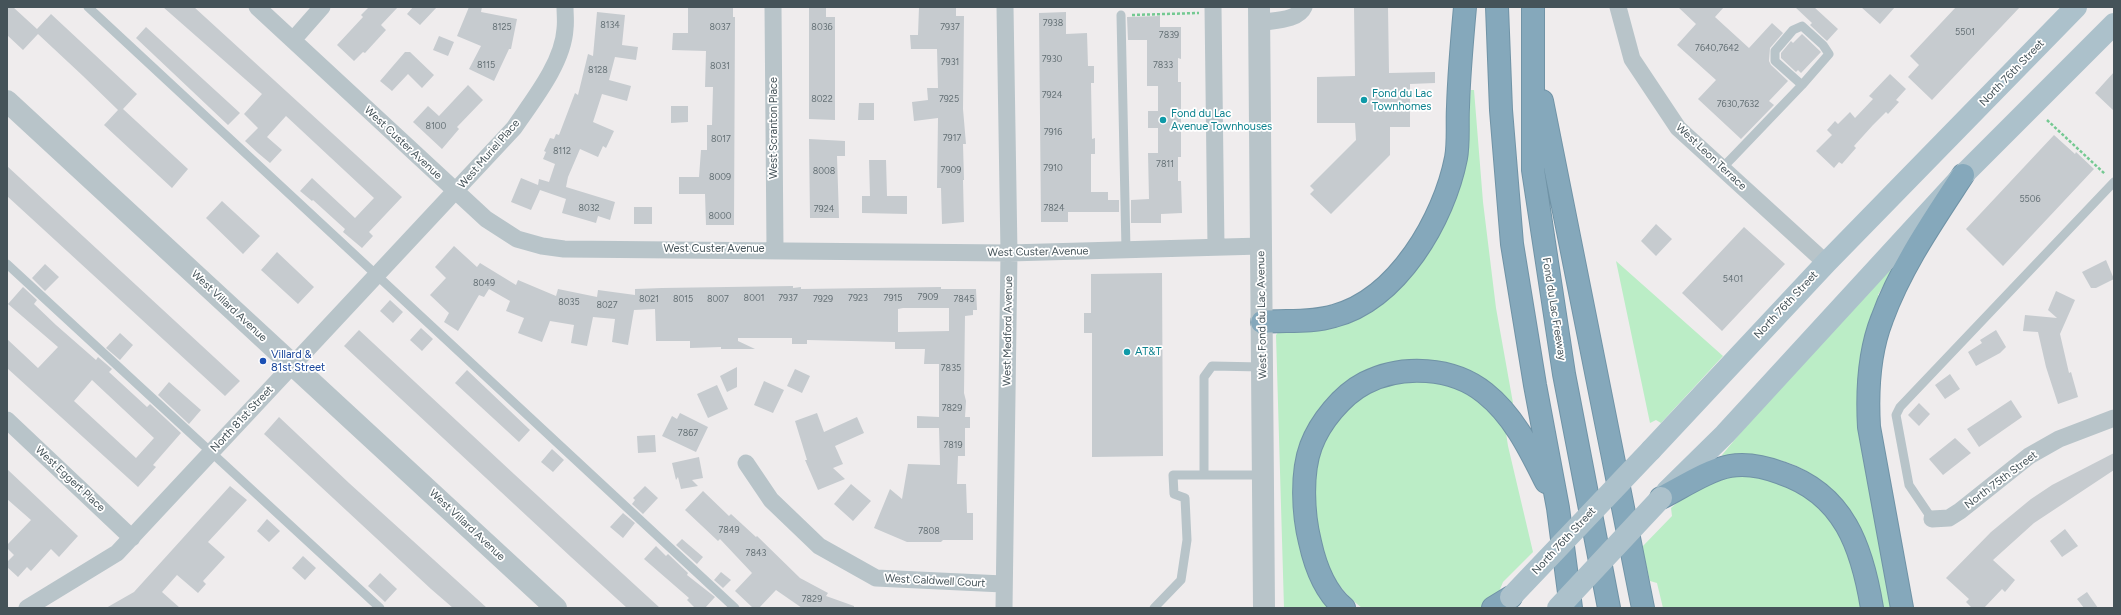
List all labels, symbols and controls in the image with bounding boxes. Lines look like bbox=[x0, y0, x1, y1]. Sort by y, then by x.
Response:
house number: 7938 bbox=[1043, 18, 1063, 28]
house number: 8134 bbox=[600, 20, 620, 30]
house number: 8125 bbox=[492, 22, 512, 32]
house number: 8037 bbox=[709, 22, 731, 32]
house number: 8036 bbox=[811, 22, 833, 32]
house number: 7937 bbox=[940, 22, 960, 32]
house number: 5501 bbox=[1955, 27, 1975, 37]
house number: 7839 bbox=[1159, 30, 1179, 40]
street label: North 76th Street bbox=[1977, 37, 2047, 109]
house number: 7640,7642 bbox=[1695, 43, 1739, 53]
house number: 7930 bbox=[1042, 54, 1062, 64]
house number: 7931 bbox=[941, 57, 959, 67]
house number: 8115 bbox=[477, 60, 495, 70]
house number: 7833 bbox=[1153, 60, 1173, 70]
house number: 8031 bbox=[710, 61, 730, 71]
house number: 8128 bbox=[588, 65, 608, 75]
street label: West Scranton Place bbox=[767, 77, 781, 179]
place label: Fond du Lac Townhomes bbox=[1372, 87, 1432, 113]
house number: 7924 bbox=[1042, 90, 1062, 100]
house number: 8022 bbox=[811, 94, 833, 104]
house number: 7925 bbox=[939, 94, 959, 104]
marker: Fond du Lac Townhomes bbox=[1359, 95, 1369, 105]
house number: 7630,7632 bbox=[1717, 99, 1759, 109]
street label: West Custer Avenue bbox=[362, 104, 444, 182]
place label: Fond du Lac Avenue Townhouses bbox=[1171, 107, 1272, 133]
marker: Fond du Lac Avenue Townhouses bbox=[1158, 115, 1168, 125]
street label: West Muriel Place bbox=[455, 117, 523, 191]
house number: 8100 bbox=[426, 121, 446, 131]
street label: West Leon Terrace bbox=[1673, 121, 1749, 193]
house number: 7916 bbox=[1044, 127, 1062, 137]
house number: 7917 bbox=[943, 133, 961, 143]
house number: 8017 bbox=[711, 134, 731, 144]
house number: 8112 bbox=[553, 146, 571, 156]
house number: 7811 bbox=[1156, 159, 1174, 169]
house number: 7910 bbox=[1043, 163, 1063, 173]
house number: 7909 bbox=[941, 165, 961, 175]
house number: 8008 bbox=[813, 166, 835, 176]
house number: 8009 bbox=[709, 172, 731, 182]
house number: 5506 bbox=[2019, 194, 2041, 204]
house number: 8032 bbox=[578, 203, 600, 213]
house number: 7824 bbox=[1044, 203, 1064, 213]
house number: 7924 bbox=[814, 204, 834, 214]
house number: 8000 bbox=[709, 211, 731, 221]
street label: West Custer Avenue bbox=[663, 242, 765, 256]
street label: West Custer Avenue bbox=[987, 245, 1089, 259]
street label: West Fond du Lac Avenue bbox=[1254, 251, 1270, 379]
street label: Fond du Lac Freeway bbox=[1539, 257, 1569, 361]
street label: West Villard Avenue bbox=[188, 267, 270, 345]
street label: North 76th Street bbox=[1751, 268, 1821, 342]
house number: 5401 bbox=[1723, 274, 1743, 284]
street label: West Medford Avenue bbox=[1000, 276, 1016, 386]
house number: 8049 bbox=[473, 278, 495, 288]
house number: 7909 bbox=[918, 292, 938, 302]
house number: 8001 bbox=[744, 293, 764, 303]
house number: 7937 bbox=[778, 293, 798, 303]
house number: 7923 bbox=[848, 293, 868, 303]
house number: 7915 bbox=[884, 293, 902, 303]
house number: 8021 bbox=[639, 294, 659, 304]
house number: 8015 bbox=[673, 294, 693, 304]
house number: 8007 bbox=[707, 294, 729, 304]
house number: 7929 bbox=[813, 294, 833, 304]
house number: 7845 bbox=[953, 294, 975, 304]
house number: 8035 bbox=[558, 297, 580, 307]
house number: 8027 bbox=[596, 300, 618, 310]
place label: AT&T bbox=[1135, 345, 1162, 359]
marker: AT&T bbox=[1122, 347, 1132, 357]
place label: Villard & 81st Street bbox=[271, 348, 325, 374]
marker: Villard & 81st Street bbox=[258, 356, 268, 366]
house number: 7835 bbox=[941, 363, 961, 373]
street label: North 81st Street bbox=[208, 383, 276, 455]
house number: 7829 bbox=[942, 403, 962, 413]
house number: 7867 bbox=[678, 428, 698, 438]
house number: 7819 bbox=[943, 440, 963, 450]
street label: West Eggert Place bbox=[32, 443, 108, 515]
street label: North 75th Street bbox=[1962, 448, 2040, 512]
street label: West Villard Avenue bbox=[426, 486, 508, 564]
street label: North 76th Street bbox=[1529, 504, 1599, 578]
house number: 7849 bbox=[718, 525, 740, 535]
house number: 7808 bbox=[918, 526, 940, 536]
house number: 7843 bbox=[746, 548, 766, 558]
street label: West Caldwell Court bbox=[884, 572, 986, 590]
house number: 7829 bbox=[802, 594, 822, 604]

